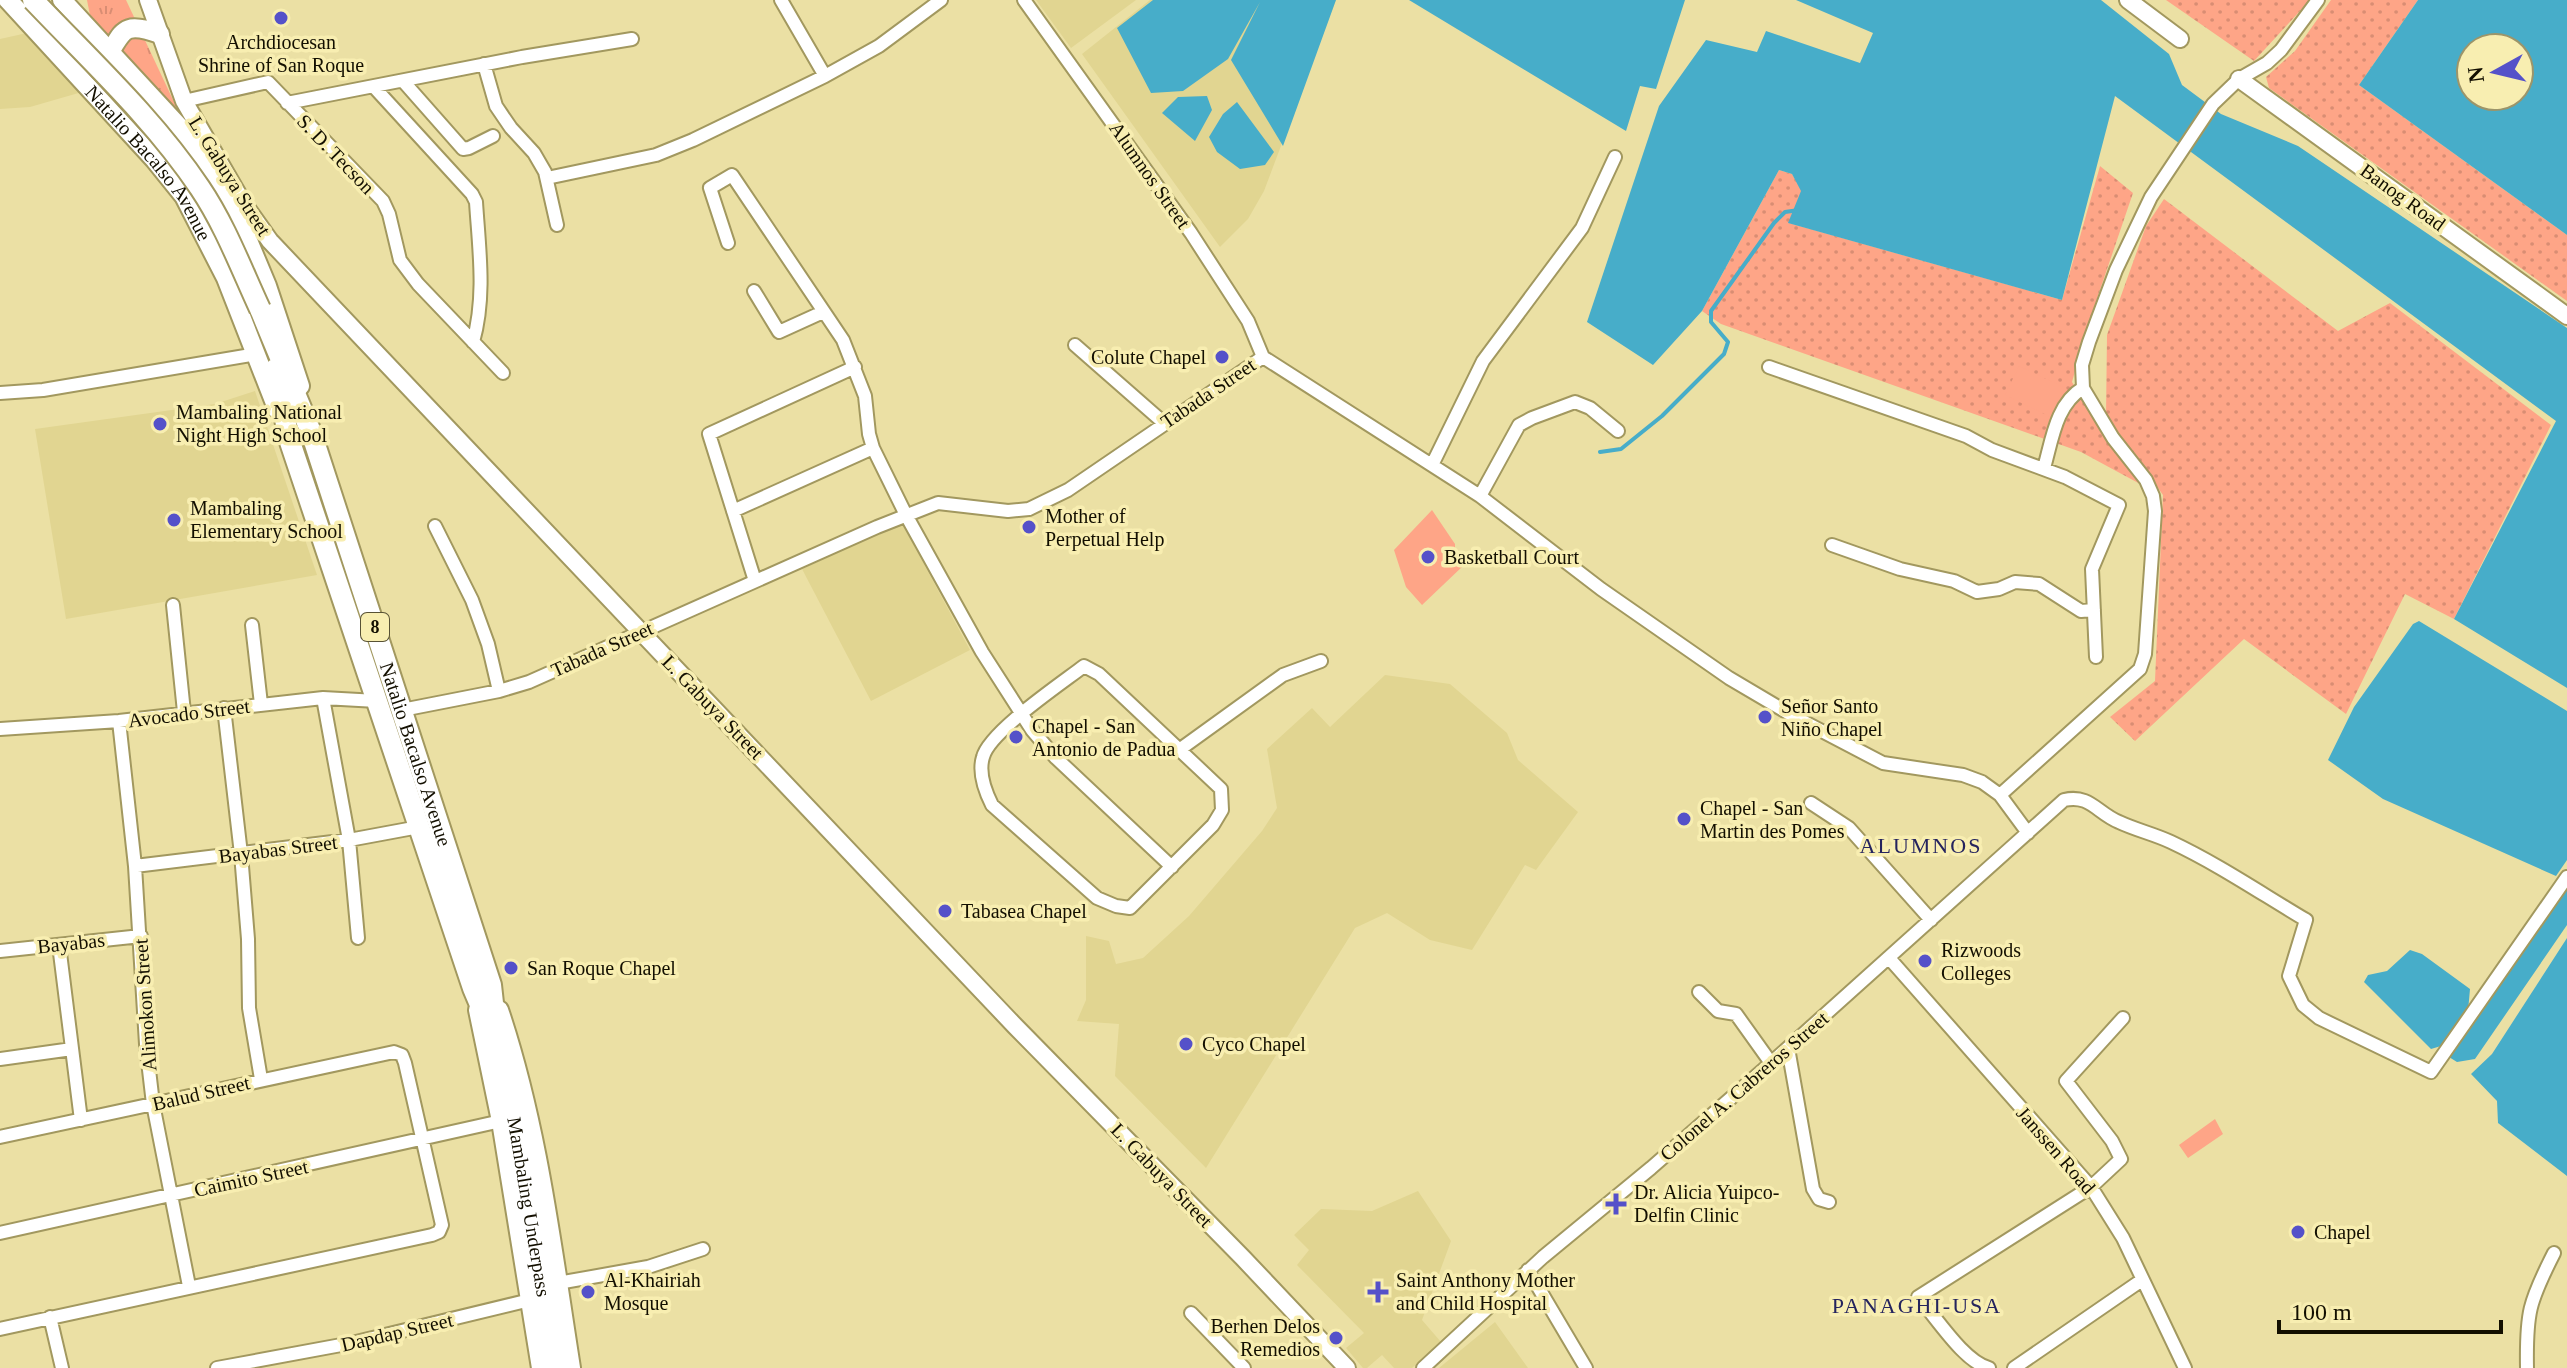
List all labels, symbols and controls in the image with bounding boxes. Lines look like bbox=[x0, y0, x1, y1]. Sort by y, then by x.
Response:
marker: Archdiocesan Shrine of San Roque bbox=[272, 9, 290, 27]
place label: Archdiocesan Shrine of San Roque bbox=[198, 31, 364, 77]
north arrow bbox=[2455, 32, 2535, 112]
text: N bbox=[2462, 65, 2489, 84]
street label: Natalio Bacalso Avenue bbox=[81, 81, 216, 244]
street label: S. D. Tecson bbox=[293, 110, 379, 198]
street label: L. Gabuya Street bbox=[184, 112, 276, 240]
street label: Alumnos Street bbox=[1105, 117, 1195, 233]
street label: Banog Road bbox=[2356, 159, 2450, 236]
place label: Colute Chapel bbox=[1091, 346, 1206, 369]
marker: Colute Chapel bbox=[1213, 348, 1231, 366]
street label: Tabada Street bbox=[1157, 353, 1260, 433]
place label: Mambaling National Night High School bbox=[176, 401, 343, 447]
marker: Mambaling National Night High School bbox=[151, 415, 169, 433]
place label: Mambaling Elementary School bbox=[190, 497, 343, 543]
place label: Mother of Perpetual Help bbox=[1045, 505, 1164, 551]
marker: Mambaling Elementary School bbox=[165, 511, 183, 529]
marker: Mother of Perpetual Help bbox=[1020, 518, 1038, 536]
place label: Basketball Court bbox=[1444, 546, 1579, 568]
marker: Basketball Court bbox=[1419, 548, 1437, 566]
road number: 8 bbox=[361, 613, 389, 641]
street label: Tabada Street bbox=[548, 617, 657, 681]
street label: L. Gabuya Street bbox=[657, 650, 768, 765]
street label: Natalio Bacalso Avenue bbox=[376, 660, 456, 849]
street label: Avocado Street bbox=[127, 695, 252, 731]
place label: Señor Santo Niño Chapel bbox=[1781, 695, 1883, 741]
marker: Señor Santo Niño Chapel bbox=[1756, 708, 1774, 726]
place label: Chapel - San Antonio de Padua bbox=[1032, 715, 1175, 760]
marker: Chapel - San Antonio de Padua bbox=[1007, 728, 1025, 746]
place label: Chapel - San Martin des Pomes bbox=[1700, 797, 1845, 842]
marker: Chapel - San Martin des Pomes bbox=[1675, 810, 1693, 828]
street label: Bayabas Street bbox=[217, 831, 339, 868]
district label: ALUMNOS bbox=[1860, 833, 1982, 858]
place label: Tabasea Chapel bbox=[961, 900, 1087, 923]
marker: Tabasea Chapel bbox=[936, 902, 954, 920]
street label: Bayabas bbox=[36, 928, 106, 958]
street label: Alimokon Street bbox=[129, 938, 161, 1072]
place label: Rizwoods Colleges bbox=[1941, 939, 2021, 985]
marker: Rizwoods Colleges bbox=[1916, 952, 1934, 970]
place label: San Roque Chapel bbox=[527, 957, 676, 980]
marker: San Roque Chapel bbox=[502, 959, 520, 977]
street label: Colonel A. Cabreros Street bbox=[1655, 1007, 1833, 1165]
place label: Cyco Chapel bbox=[1202, 1033, 1306, 1056]
marker: Cyco Chapel bbox=[1177, 1035, 1195, 1053]
street label: Balud Street bbox=[150, 1071, 252, 1115]
street label: Janssen Road bbox=[2012, 1102, 2100, 1198]
street label: Mambaling Underpass bbox=[503, 1115, 555, 1298]
street label: L. Gabuya Street bbox=[1106, 1118, 1217, 1233]
street label: Caimito Street bbox=[192, 1155, 310, 1201]
place label: Dr. Alicia Yuipco- Delfin Clinic bbox=[1634, 1181, 1779, 1226]
marker: Dr. Alicia Yuipco- Delfin Clinic bbox=[1605, 1193, 1627, 1215]
place label: Chapel bbox=[2314, 1221, 2371, 1244]
marker: Chapel bbox=[2289, 1223, 2307, 1241]
place label: Al-Khairiah Mosque bbox=[604, 1269, 701, 1315]
place label: Saint Anthony Mother and Child Hospital bbox=[1396, 1269, 1575, 1315]
marker: Saint Anthony Mother and Child Hospital bbox=[1367, 1281, 1389, 1303]
marker: Al-Khairiah Mosque bbox=[579, 1283, 597, 1301]
scale bar bbox=[2279, 1284, 2501, 1334]
district label: PANAGHI-USA bbox=[1832, 1293, 2002, 1318]
text: 100 m bbox=[2291, 1299, 2352, 1325]
street label: Dapdap Street bbox=[339, 1308, 456, 1356]
place label: Berhen Delos Remedios bbox=[1211, 1315, 1320, 1360]
marker: Berhen Delos Remedios bbox=[1327, 1329, 1345, 1347]

